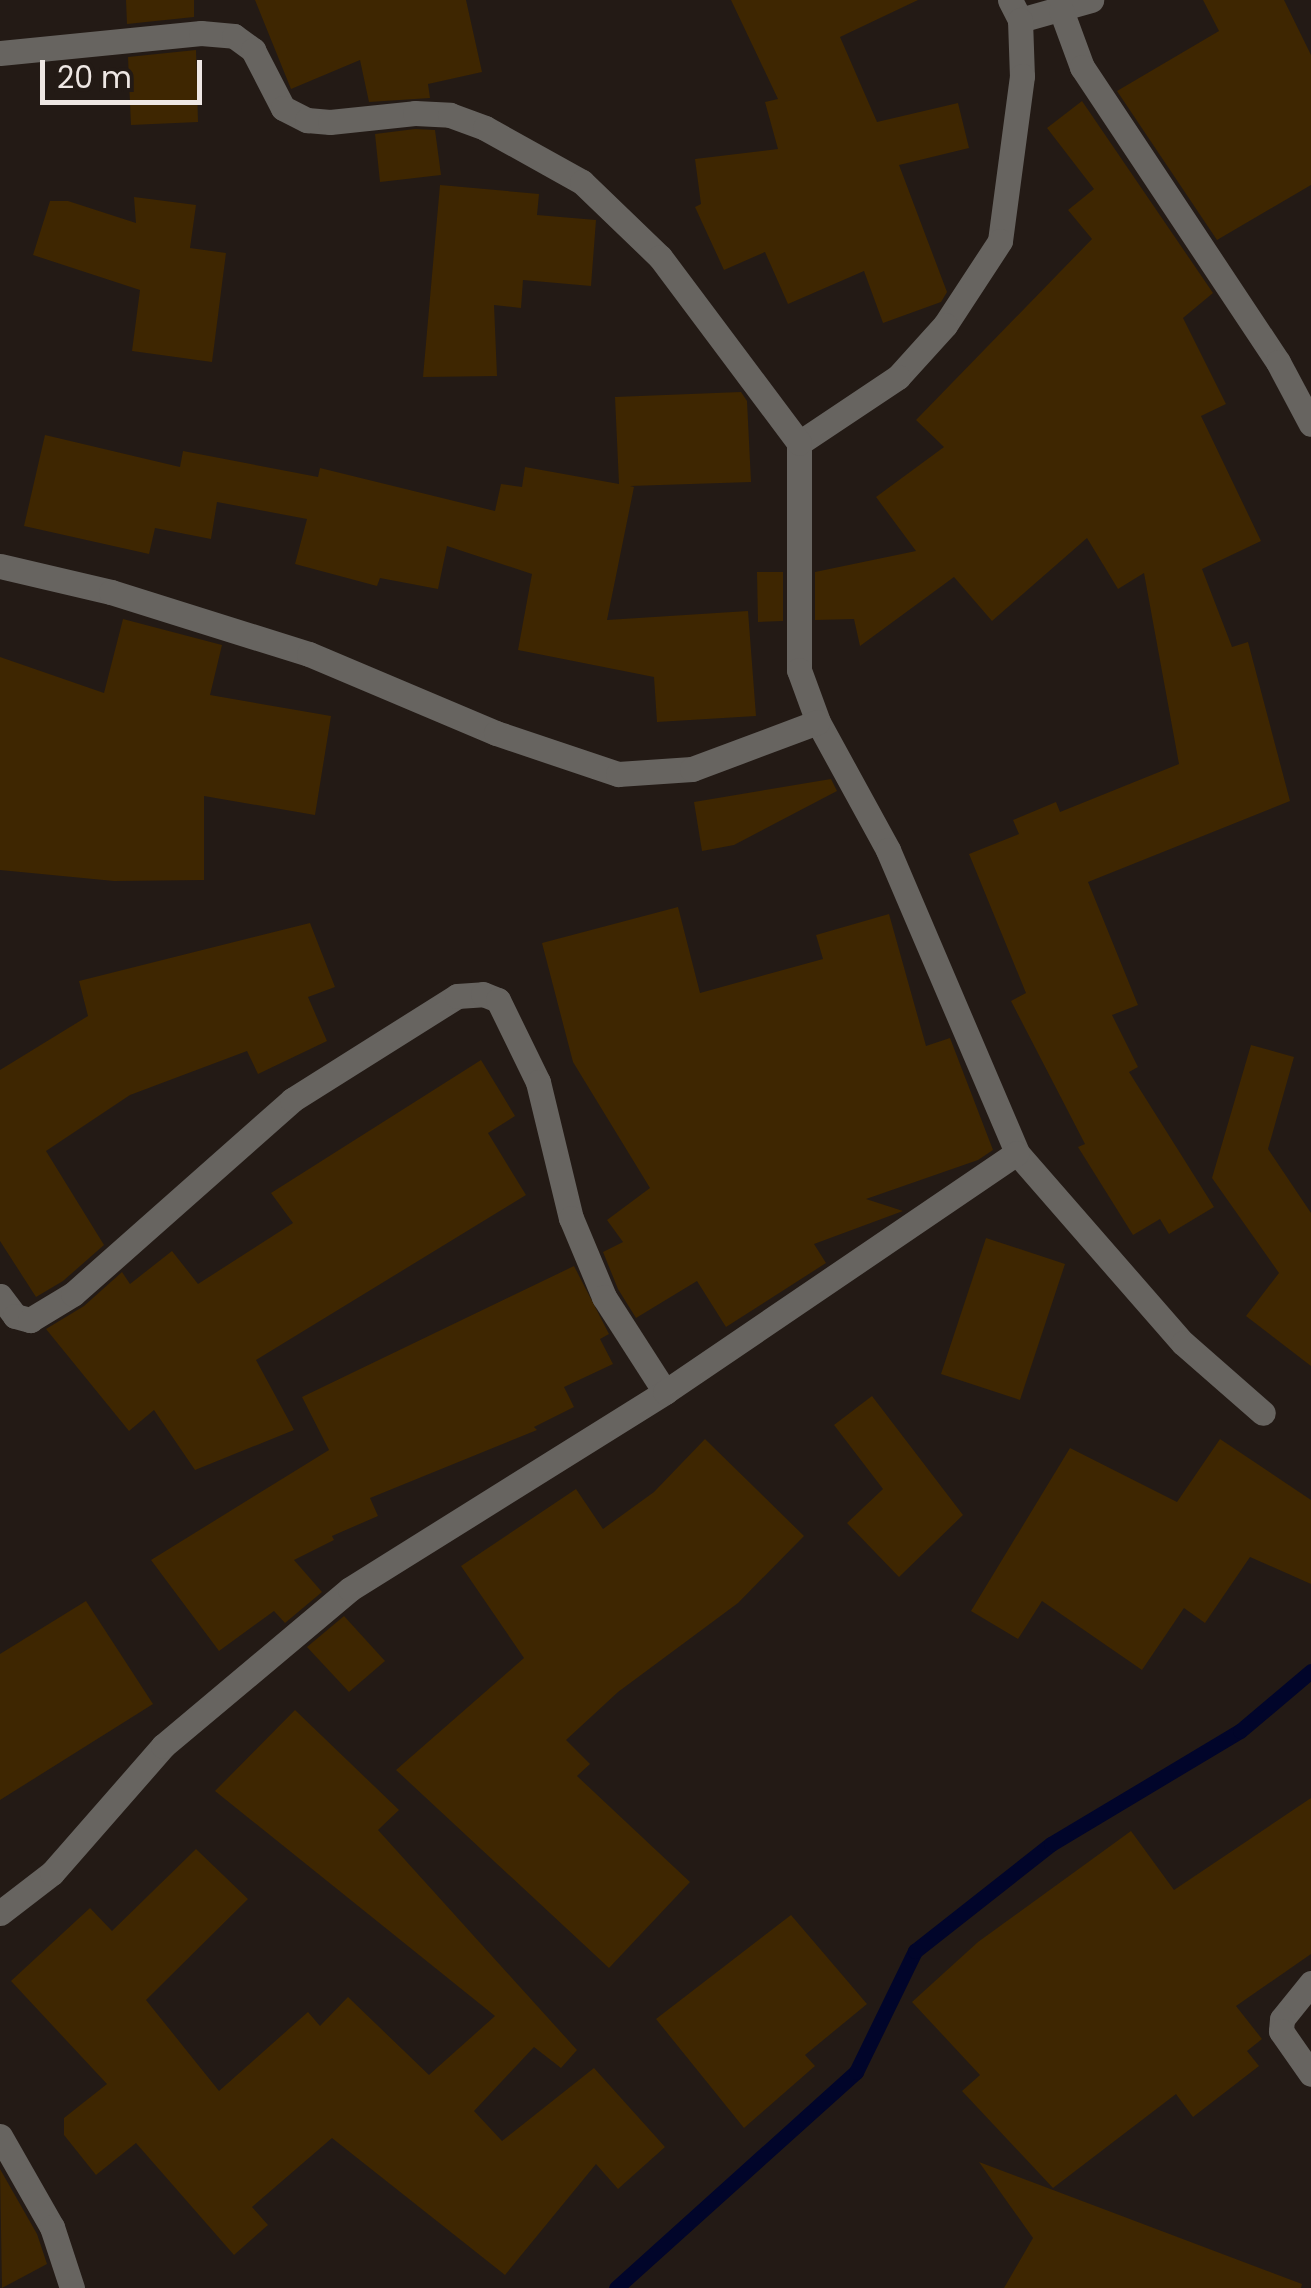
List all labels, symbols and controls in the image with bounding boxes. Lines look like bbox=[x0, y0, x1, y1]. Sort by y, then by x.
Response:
scale bar bbox=[45, 40, 208, 102]
text: 20 m bbox=[57, 56, 132, 99]

